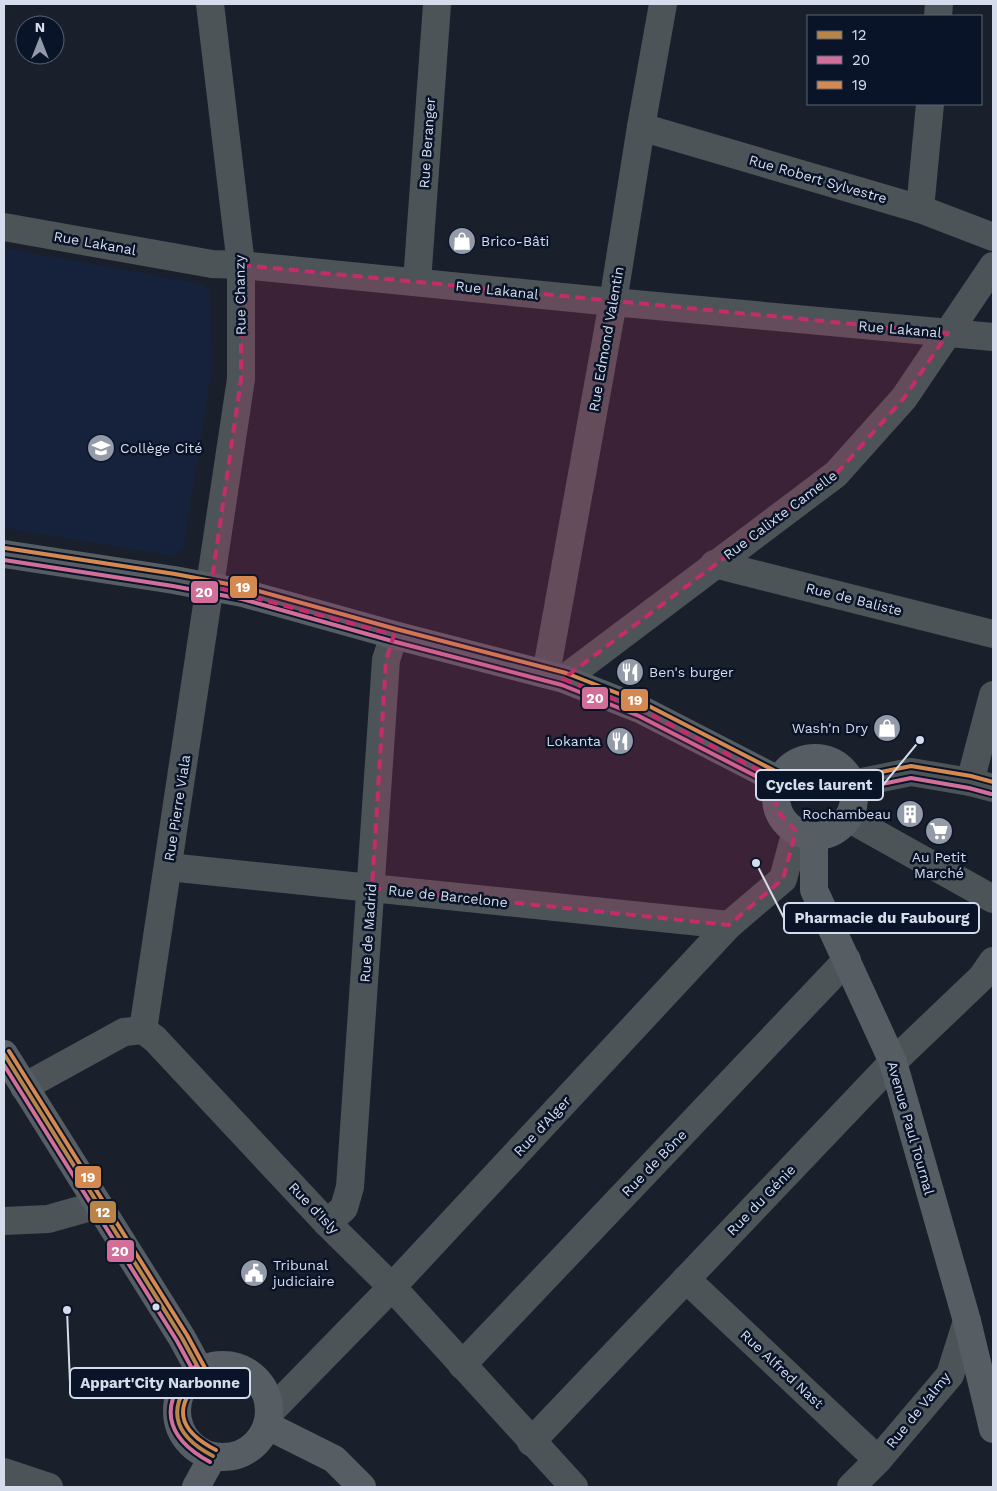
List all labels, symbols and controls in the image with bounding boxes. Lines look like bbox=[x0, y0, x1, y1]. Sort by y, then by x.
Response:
north arrow bbox=[15, 15, 65, 65]
legend bbox=[807, 15, 982, 105]
text: N bbox=[35, 19, 45, 35]
text: 12 bbox=[852, 26, 867, 44]
text: 20 bbox=[852, 51, 870, 69]
text: 19 bbox=[852, 76, 867, 94]
street label: Rue Beranger bbox=[416, 97, 438, 189]
street label: Rue Robert Sylvestre bbox=[747, 152, 889, 206]
shop icon: Brico-Bâti bbox=[447, 226, 477, 256]
street label: Rue Lakanal bbox=[52, 228, 138, 258]
place label: Brico-Bâti bbox=[481, 233, 549, 249]
street label: Rue Chanzy bbox=[231, 254, 249, 335]
street label: Rue Edmond Valentin bbox=[585, 265, 627, 413]
street label: Rue Lakanal bbox=[455, 278, 540, 302]
street label: Rue Lakanal bbox=[858, 317, 943, 341]
school or university icon: Collège Cité bbox=[86, 433, 116, 463]
place label: Collège Cité bbox=[120, 440, 202, 456]
street label: Rue Calixte Camelle bbox=[720, 467, 840, 563]
line badge: 19 bbox=[229, 575, 258, 599]
text: 19 bbox=[236, 579, 250, 595]
street label: Rue de Baliste bbox=[804, 579, 904, 619]
line badge: 20 bbox=[190, 580, 219, 604]
text: 20 bbox=[195, 584, 213, 600]
restaurant icon: Ben's burger bbox=[615, 657, 645, 687]
place label: Ben's burger bbox=[649, 664, 734, 680]
line badge: 20 bbox=[581, 686, 609, 710]
line badge: 19 bbox=[620, 688, 649, 712]
text: 20 bbox=[586, 690, 604, 706]
text: 19 bbox=[628, 692, 642, 708]
shop icon: Wash'n Dry bbox=[872, 713, 902, 743]
place label: Wash'n Dry bbox=[792, 720, 869, 736]
restaurant icon: Lokanta bbox=[605, 726, 635, 756]
place label: Lokanta bbox=[546, 733, 601, 749]
street label: Rue Pierre Viala bbox=[161, 754, 193, 862]
callout: Cycles laurent bbox=[756, 770, 883, 800]
text: Cycles laurent bbox=[766, 776, 873, 794]
building icon: Rochambeau bbox=[895, 799, 925, 829]
place label: Rochambeau bbox=[802, 806, 891, 822]
supermarket icon: Au Petit Marché bbox=[924, 816, 954, 846]
place label: Au Petit Marché bbox=[912, 849, 966, 881]
street label: Rue de Barcelone bbox=[387, 882, 509, 910]
street label: Rue de Madrid bbox=[357, 883, 379, 983]
callout: Pharmacie du Faubourg bbox=[784, 903, 979, 933]
text: Pharmacie du Faubourg bbox=[795, 909, 970, 927]
street label: Avenue Paul Tournal bbox=[884, 1059, 938, 1197]
street label: Rue d'Alger bbox=[510, 1093, 574, 1159]
street label: Rue de Bône bbox=[618, 1126, 690, 1200]
street label: Rue du Génie bbox=[723, 1162, 799, 1238]
line badge: 19 bbox=[74, 1165, 102, 1189]
text: 19 bbox=[81, 1169, 95, 1185]
street label: Rue d'Isly bbox=[286, 1179, 343, 1238]
line badge: 12 bbox=[89, 1200, 117, 1224]
text: 12 bbox=[96, 1204, 110, 1220]
line badge: 20 bbox=[106, 1239, 135, 1263]
text: 20 bbox=[111, 1243, 129, 1259]
place label: Tribunal judiciaire bbox=[271, 1257, 335, 1289]
public building icon: Tribunal judiciaire bbox=[239, 1258, 269, 1288]
unlabelled marker bbox=[151, 1302, 161, 1312]
street label: Rue Alfred Nast bbox=[737, 1326, 827, 1412]
callout: Appart'City Narbonne bbox=[70, 1368, 250, 1398]
street label: Rue de Valmy bbox=[883, 1368, 954, 1451]
text: Appart'City Narbonne bbox=[80, 1374, 240, 1392]

